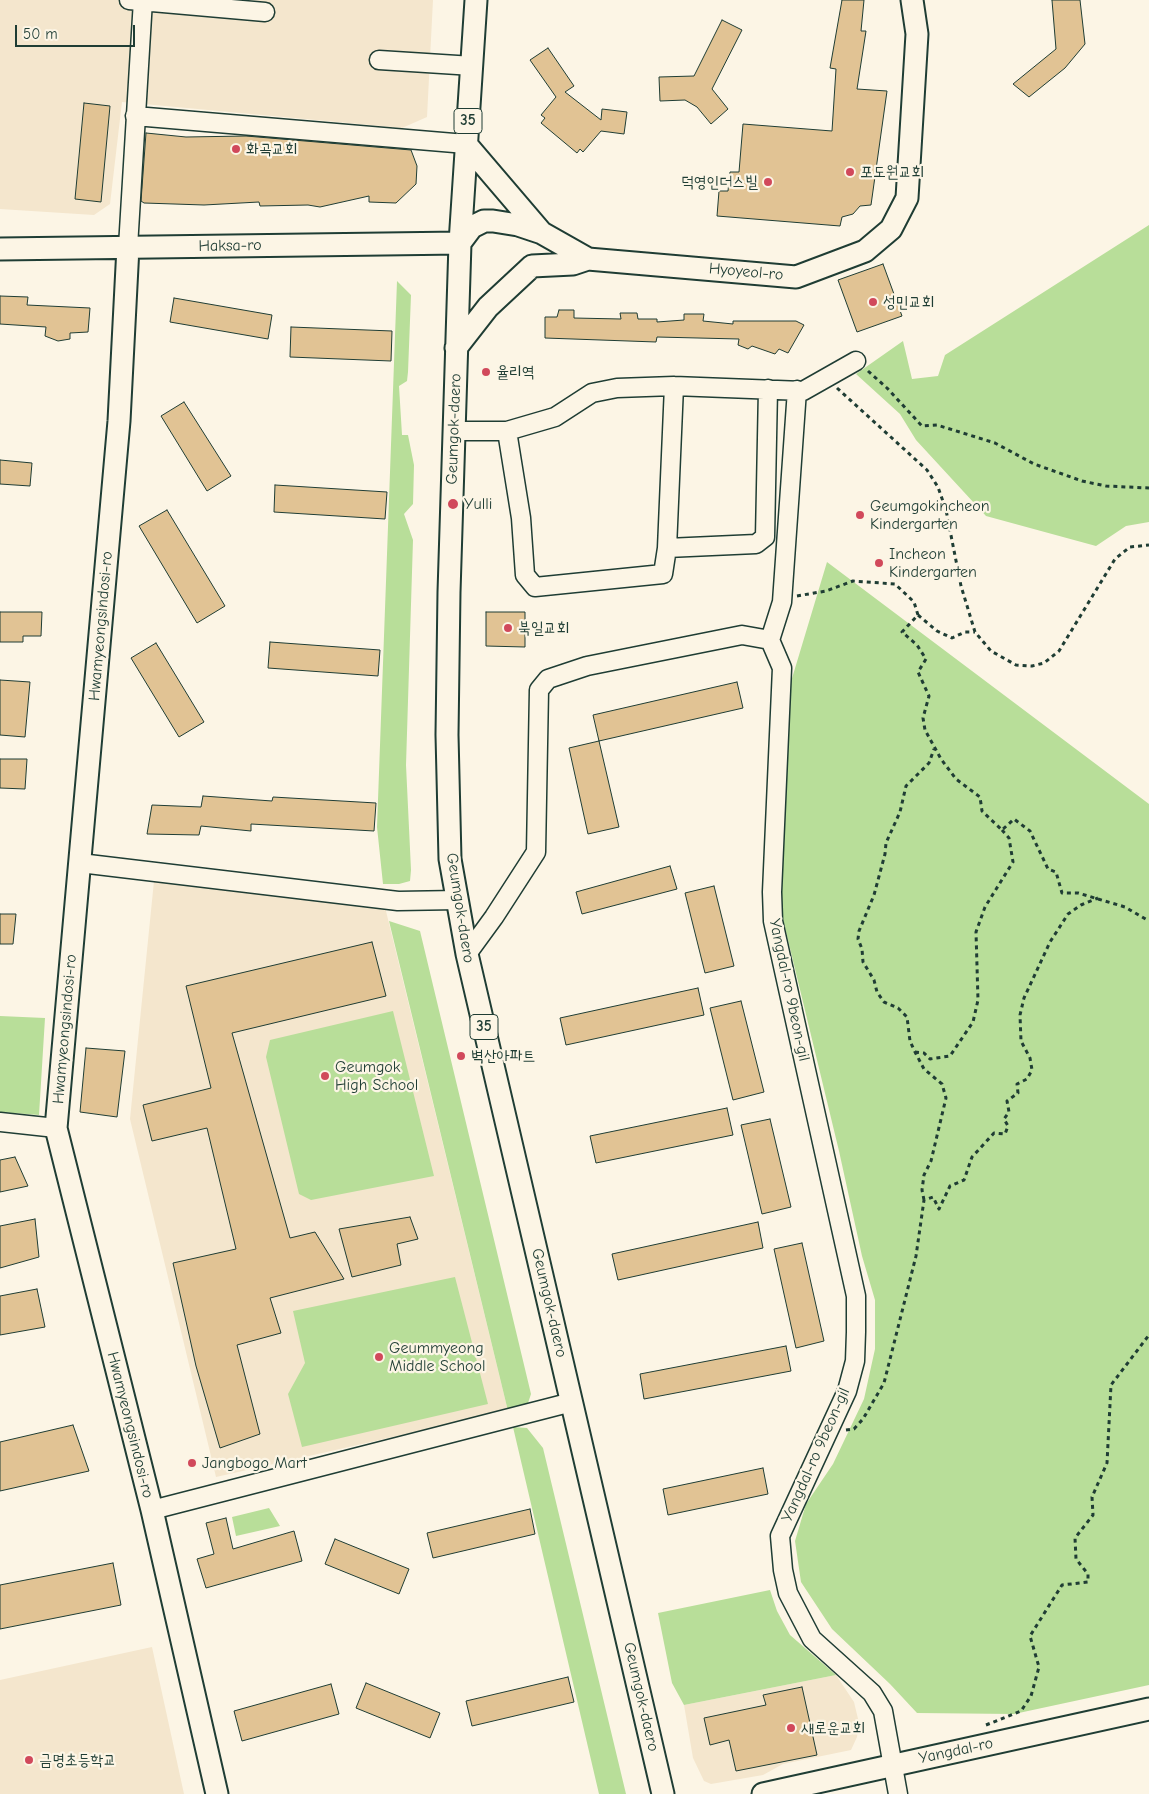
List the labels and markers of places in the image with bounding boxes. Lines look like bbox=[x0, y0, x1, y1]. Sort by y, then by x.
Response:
place label: 화곡교회 bbox=[246, 139, 298, 159]
marker: 화곡교회 bbox=[230, 143, 242, 155]
place label: 포도원교회 bbox=[860, 162, 924, 182]
marker: 포도원교회 bbox=[844, 166, 856, 178]
place label: 덕영인더스빌 bbox=[681, 172, 758, 192]
marker: 덕영인더스빌 bbox=[762, 176, 774, 188]
place label: 성민교회 bbox=[883, 292, 934, 312]
marker: 성민교회 bbox=[867, 296, 879, 308]
place label: 율리역 bbox=[496, 362, 535, 382]
marker: 율리역 bbox=[480, 366, 492, 378]
place label: Yulli bbox=[464, 494, 492, 514]
place label: Geumgokincheon Kindergarten bbox=[870, 496, 990, 534]
marker: Yulli bbox=[446, 497, 460, 511]
marker: Geumgokincheon Kindergarten bbox=[854, 509, 866, 521]
place label: Incheon Kindergarten bbox=[889, 544, 977, 582]
marker: Incheon Kindergarten bbox=[873, 557, 885, 569]
place label: 북일교회 bbox=[518, 618, 570, 638]
marker: 북일교회 bbox=[502, 622, 514, 634]
place label: 벽산아파트 bbox=[471, 1046, 535, 1066]
marker: 벽산아파트 bbox=[455, 1050, 467, 1062]
place label: Geumgok High School bbox=[335, 1057, 418, 1095]
marker: Geumgok High School bbox=[319, 1070, 331, 1082]
place label: Geummyeong Middle School bbox=[389, 1338, 485, 1376]
marker: Geummyeong Middle School bbox=[373, 1351, 385, 1363]
place label: Jangbogo Mart bbox=[202, 1453, 307, 1473]
marker: Jangbogo Mart bbox=[186, 1457, 198, 1469]
place label: 새로운교회 bbox=[801, 1718, 865, 1738]
marker: 새로운교회 bbox=[785, 1722, 797, 1734]
place label: 금명초등학교 bbox=[39, 1750, 116, 1770]
marker: 금명초등학교 bbox=[23, 1754, 35, 1766]

